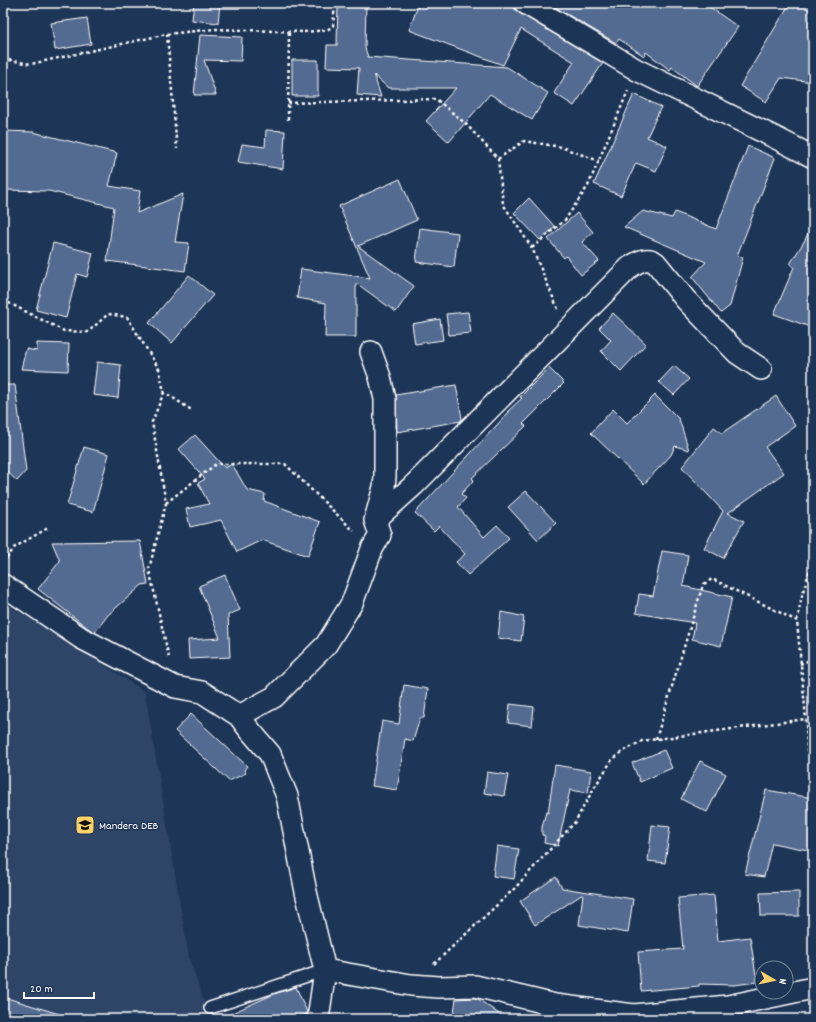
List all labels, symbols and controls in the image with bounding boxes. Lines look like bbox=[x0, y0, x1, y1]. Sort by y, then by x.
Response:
school or university icon: Mandera DEB bbox=[74, 814, 96, 836]
place label: Mandera DEB bbox=[99, 818, 159, 835]
north arrow bbox=[754, 960, 794, 1000]
scale bar bbox=[24, 974, 94, 1000]
text: N bbox=[773, 977, 790, 986]
text: 20 m bbox=[30, 981, 53, 998]

